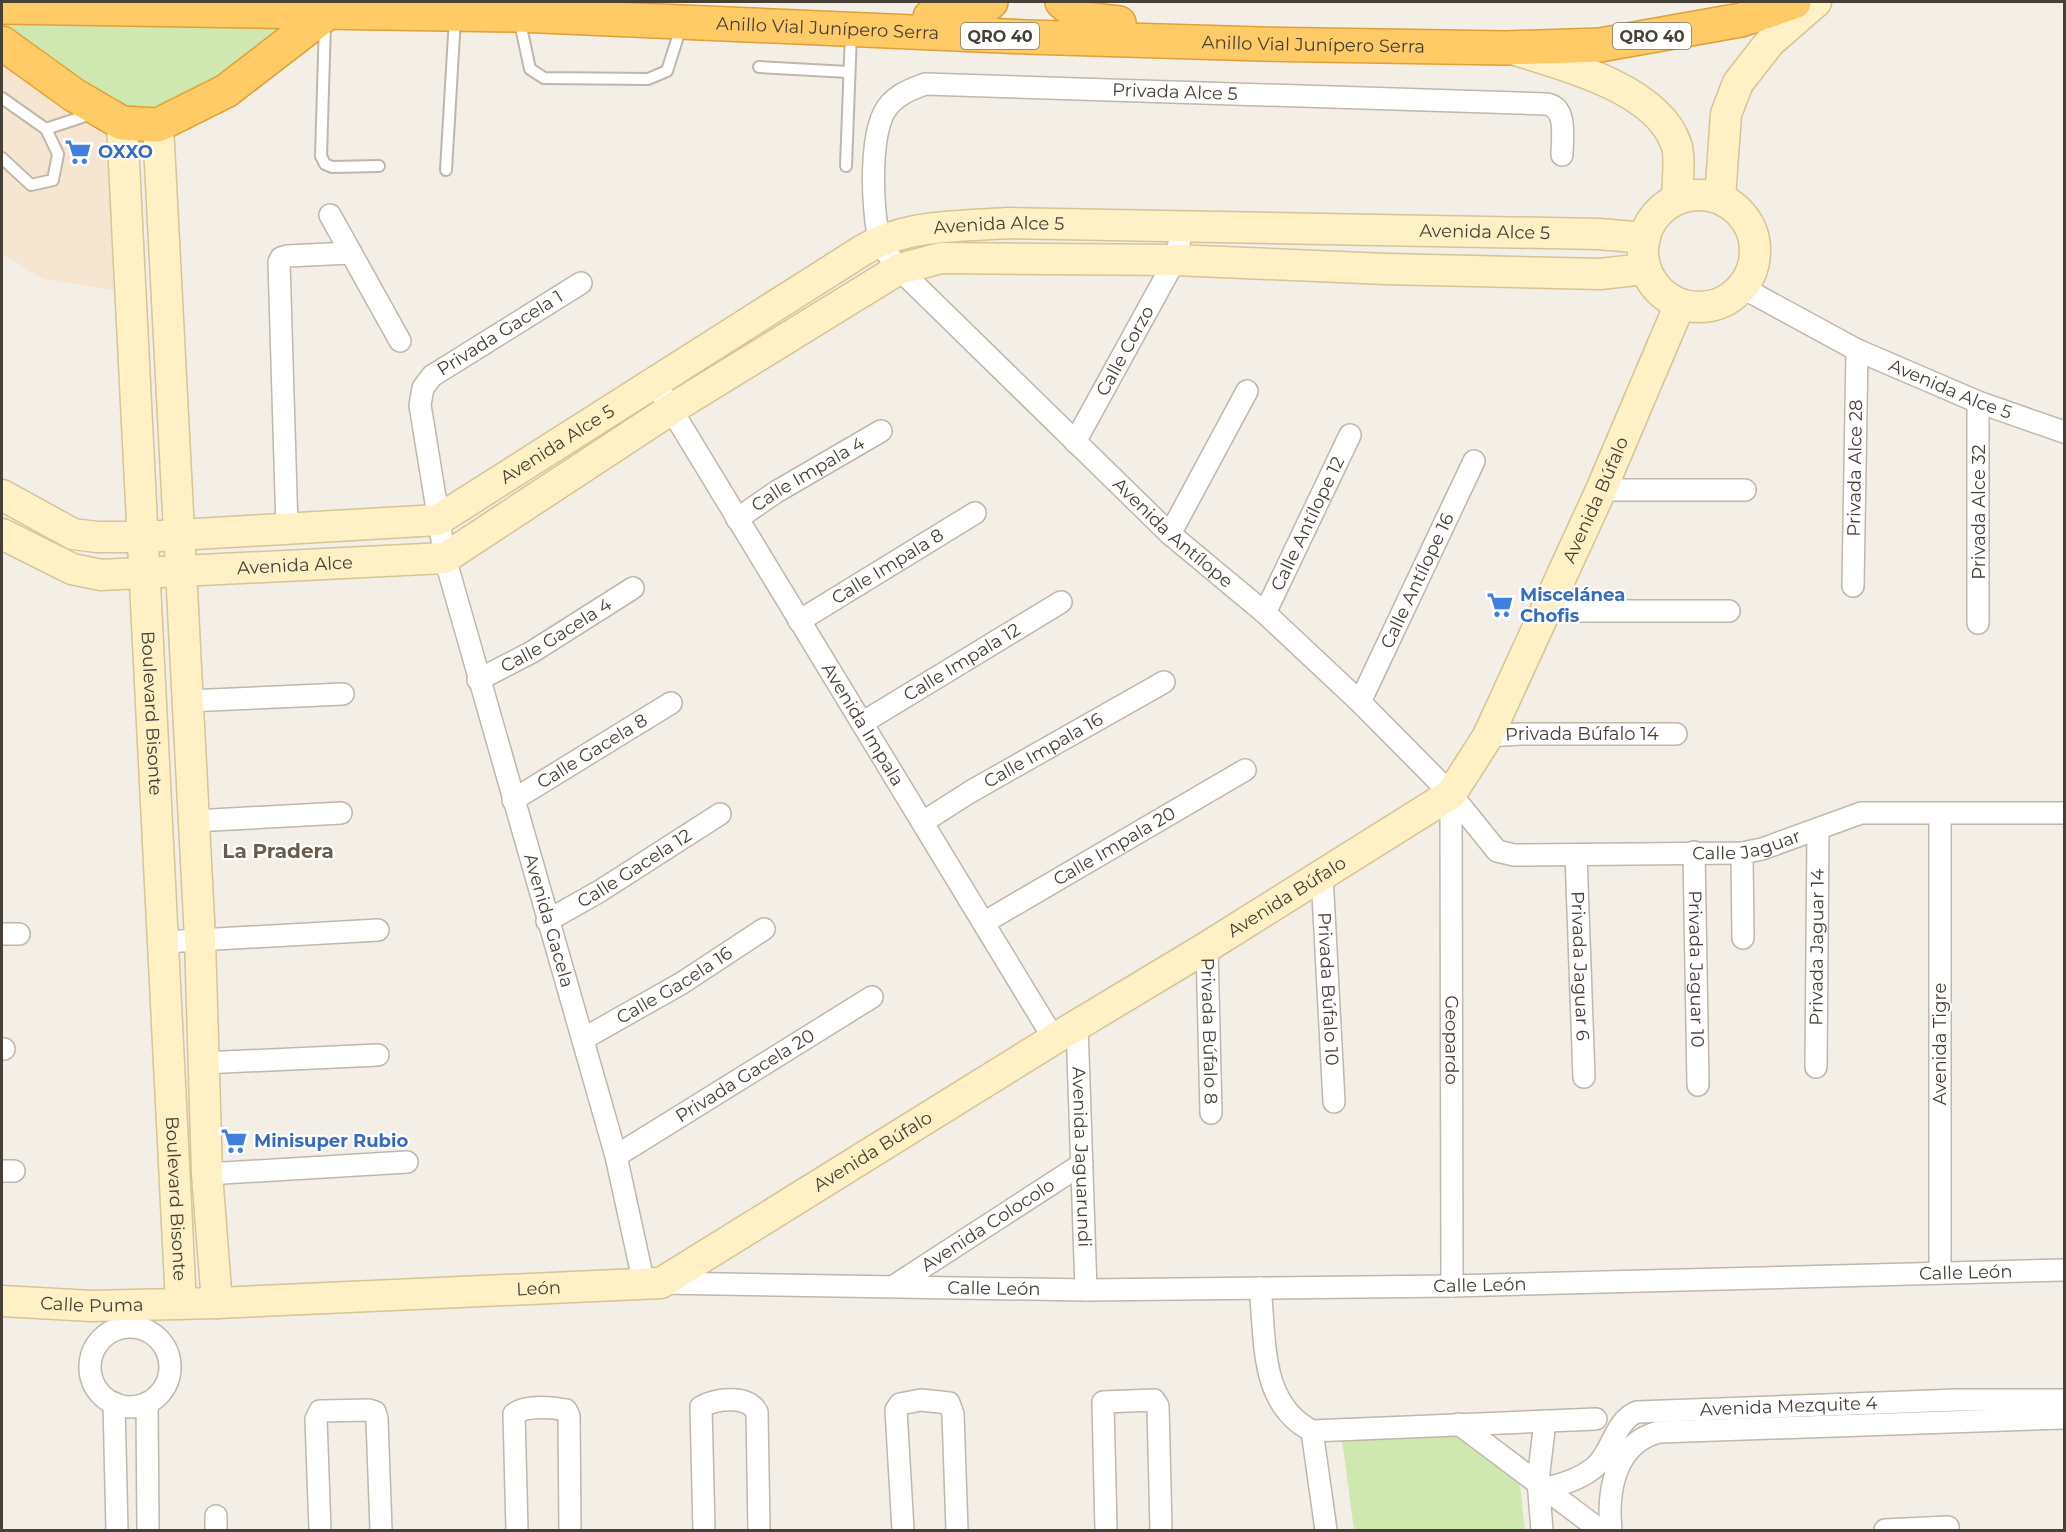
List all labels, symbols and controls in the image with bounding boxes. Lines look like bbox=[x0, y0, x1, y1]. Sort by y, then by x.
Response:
street label: Anillo Vial Junípero Serra bbox=[716, 13, 940, 44]
road number: QRO 40 bbox=[961, 23, 1039, 49]
road number: QRO 40 bbox=[1613, 23, 1691, 49]
street label: Anillo Vial Junípero Serra bbox=[1201, 31, 1425, 58]
street label: Privada Alce 5 bbox=[1112, 79, 1238, 105]
supermarket icon: OXXO bbox=[63, 137, 93, 167]
place label: OXXO bbox=[98, 141, 153, 163]
street label: Avenida Alce 5 bbox=[932, 212, 1064, 239]
street label: Avenida Alce 5 bbox=[1419, 220, 1550, 244]
street label: Privada Gacela 1 bbox=[433, 286, 567, 380]
street label: Calle Corzo bbox=[1091, 302, 1159, 400]
street label: Avenida Alce 5 bbox=[1886, 354, 2015, 424]
street label: Privada Alce 28 bbox=[1843, 399, 1867, 537]
street label: Avenida Alce 5 bbox=[496, 400, 618, 489]
street label: Calle Impala 4 bbox=[747, 432, 869, 517]
street label: Avenida Búfalo bbox=[1558, 434, 1633, 567]
street label: Privada Alce 32 bbox=[1968, 444, 1990, 580]
street label: Calle Antílope 12 bbox=[1266, 453, 1349, 594]
street label: Avenida Antílope bbox=[1108, 473, 1237, 593]
street label: Calle Antílope 16 bbox=[1376, 510, 1459, 652]
street label: Calle Impala 8 bbox=[828, 524, 948, 609]
street label: Avenida Alce bbox=[236, 552, 353, 579]
place label: Miscelánea Chofis bbox=[1520, 584, 1625, 627]
supermarket icon: Miscelánea Chofis bbox=[1485, 590, 1515, 620]
street label: Calle Gacela 4 bbox=[497, 593, 616, 677]
street label: Calle Impala 12 bbox=[900, 618, 1024, 706]
street label: Boulevard Bisonte bbox=[136, 630, 167, 796]
street label: Avenida Impala bbox=[817, 659, 909, 790]
street label: Calle Impala 16 bbox=[980, 708, 1107, 793]
street label: Calle Gacela 8 bbox=[533, 709, 652, 794]
street label: Privada Búfalo 14 bbox=[1504, 723, 1659, 746]
street label: Calle Impala 20 bbox=[1049, 802, 1180, 891]
street label: Calle Gacela 12 bbox=[573, 824, 696, 913]
street label: Calle Jaguar bbox=[1692, 825, 1804, 864]
district label: La Pradera bbox=[222, 839, 334, 863]
street label: Avenida Gacela bbox=[519, 851, 578, 990]
street label: Avenida Búfalo bbox=[1223, 852, 1350, 942]
street label: Privada Jaguar 14 bbox=[1805, 868, 1829, 1026]
street label: Privada Jaguar 10 bbox=[1684, 890, 1708, 1048]
street label: Privada Jaguar 6 bbox=[1566, 891, 1594, 1041]
street label: Privada Búfalo 10 bbox=[1313, 912, 1343, 1066]
street label: Calle Gacela 16 bbox=[613, 942, 737, 1029]
street label: Privada Búfalo 8 bbox=[1196, 957, 1222, 1105]
street label: Avenida Tigre bbox=[1929, 983, 1951, 1105]
street label: Geopardo bbox=[1440, 995, 1463, 1085]
street label: Privada Gacela 20 bbox=[671, 1024, 819, 1127]
street label: Avenida Jaguarundi bbox=[1067, 1066, 1096, 1248]
street label: Avenida Búfalo bbox=[809, 1106, 936, 1197]
street label: Boulevard Bisonte bbox=[161, 1116, 191, 1282]
supermarket icon: Minisuper Rubio bbox=[219, 1126, 249, 1156]
place label: Minisuper Rubio bbox=[254, 1130, 408, 1152]
street label: Avenida Colocolo bbox=[917, 1174, 1059, 1276]
street label: Calle León bbox=[1919, 1260, 2013, 1285]
street label: Calle León bbox=[1433, 1273, 1527, 1297]
street label: León bbox=[516, 1277, 561, 1301]
street label: Calle León bbox=[947, 1277, 1041, 1300]
street label: Calle Puma bbox=[40, 1292, 144, 1317]
street label: Avenida Mezquite 4 bbox=[1699, 1392, 1878, 1421]

